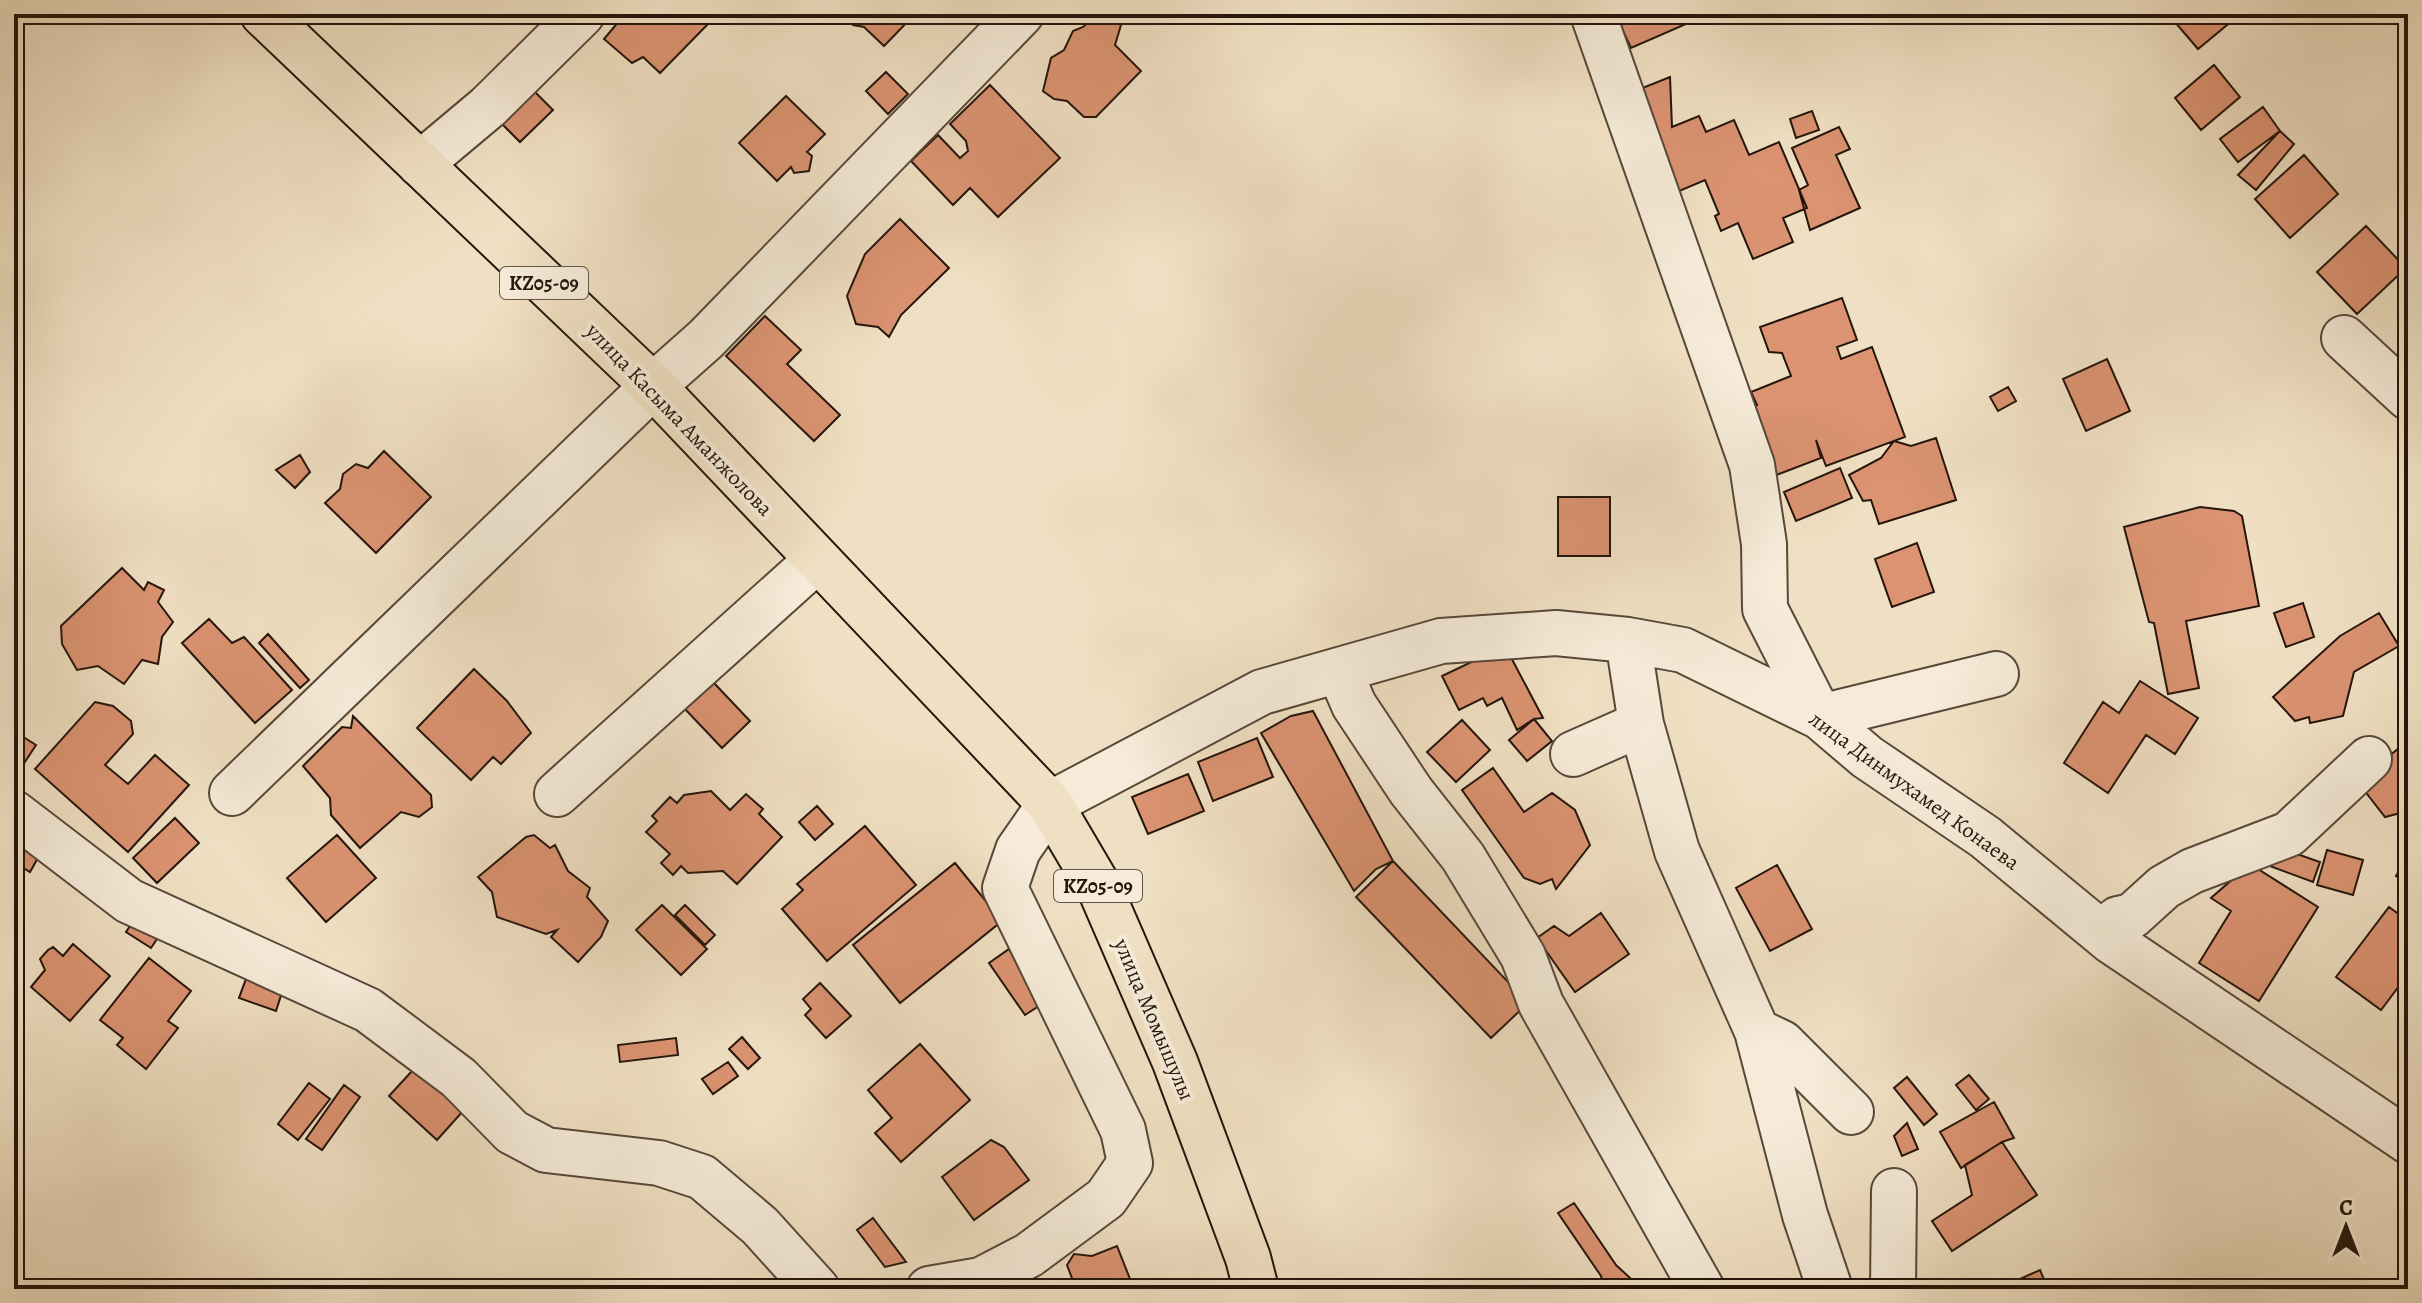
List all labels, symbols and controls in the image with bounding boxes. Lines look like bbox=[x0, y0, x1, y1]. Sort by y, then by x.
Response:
road number: KZ05-09 bbox=[500, 267, 588, 299]
street label: улица Касыма Аманжолова bbox=[578, 316, 780, 523]
street label: лица Динмухамед Конаева bbox=[1803, 704, 2026, 878]
road number: KZ05-09 bbox=[1054, 870, 1142, 902]
street label: улица Момышулы bbox=[1106, 933, 1202, 1105]
north arrow bbox=[2306, 1187, 2386, 1267]
text: С bbox=[2339, 1193, 2353, 1223]

